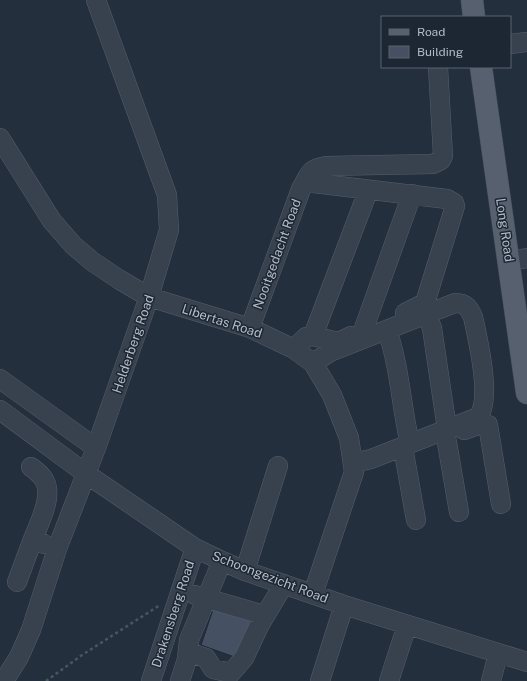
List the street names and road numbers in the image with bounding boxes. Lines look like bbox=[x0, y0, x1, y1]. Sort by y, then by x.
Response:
street label: Nooitgedacht Road bbox=[250, 197, 304, 311]
street label: Long Road bbox=[493, 197, 517, 263]
street label: Helderberg Road bbox=[109, 293, 157, 395]
street label: Libertas Road bbox=[180, 301, 264, 341]
street label: Schoongezicht Road bbox=[210, 548, 330, 606]
street label: Drakensberg Road bbox=[149, 559, 197, 669]

